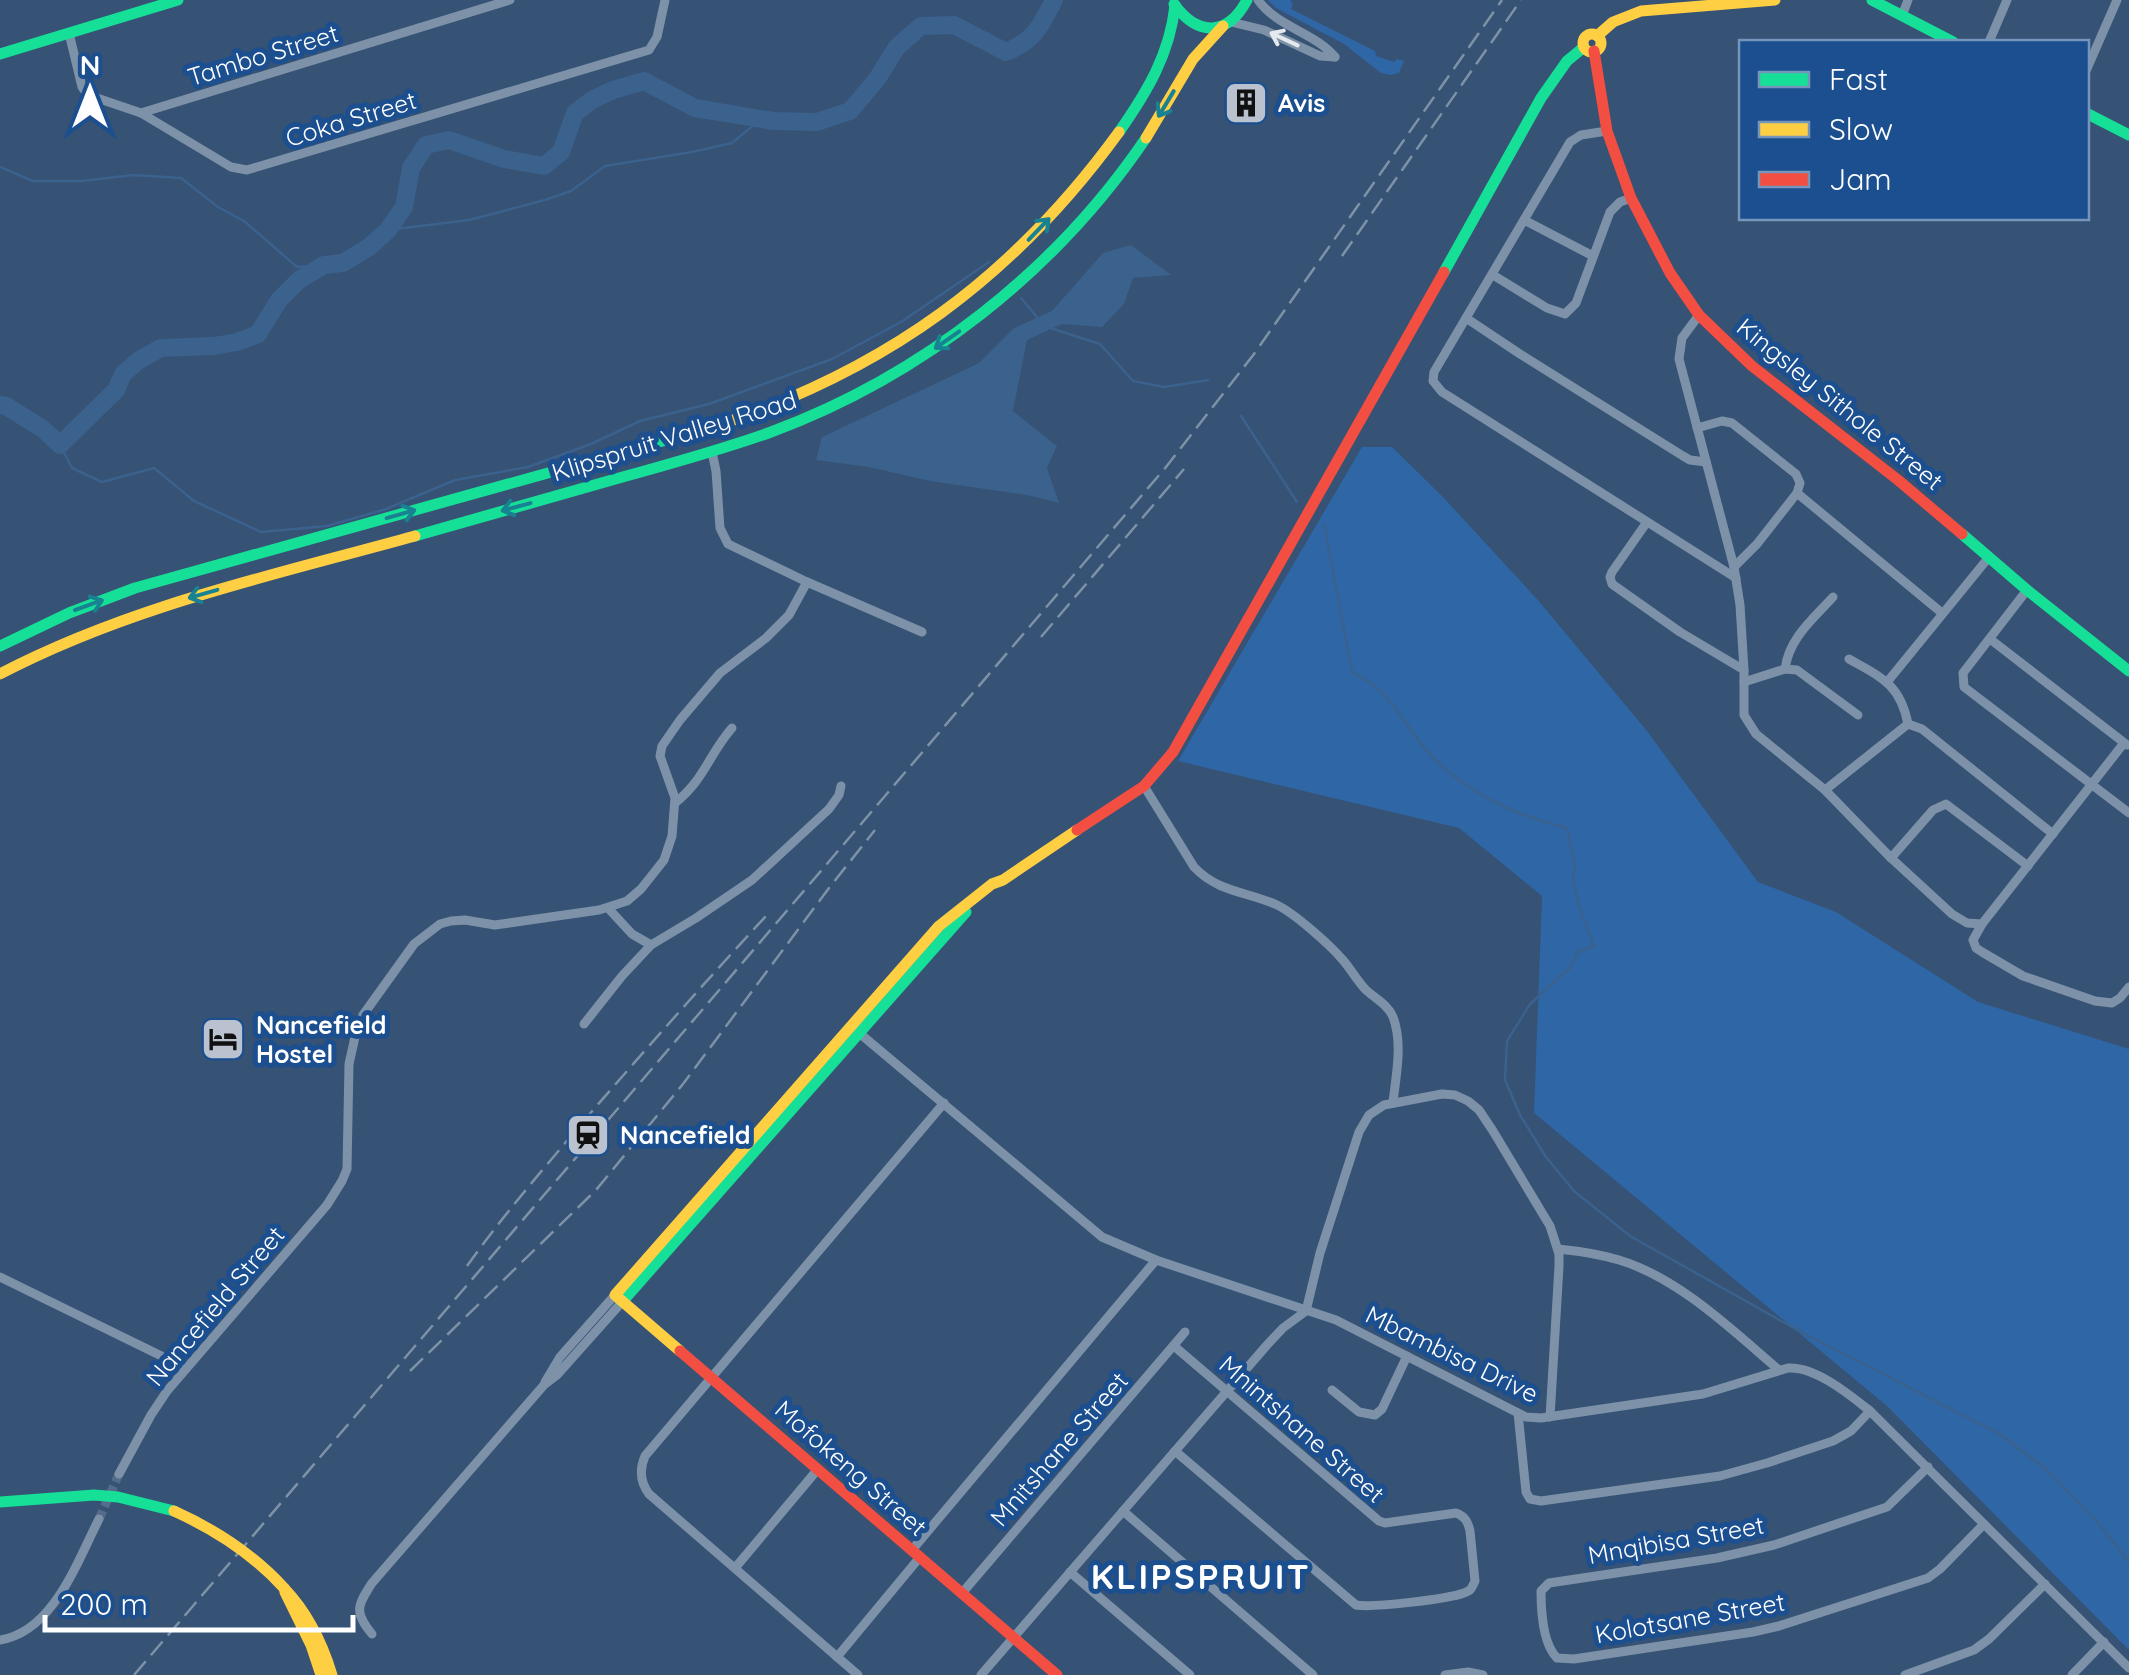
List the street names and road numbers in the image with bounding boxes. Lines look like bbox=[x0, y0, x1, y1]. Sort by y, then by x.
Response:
street label: Tambo Street bbox=[184, 17, 342, 92]
street label: Coka Street bbox=[282, 84, 420, 153]
street label: Kingsley Sithole Street bbox=[1731, 311, 1950, 496]
street label: Klipspruit Valley Road bbox=[548, 384, 800, 488]
street label: Nancefield Street bbox=[139, 1219, 290, 1392]
street label: Mbambisa Drive bbox=[1361, 1298, 1544, 1409]
street label: Mnintshane Street bbox=[1213, 1348, 1391, 1509]
street label: Mnitshane Street bbox=[983, 1365, 1134, 1532]
street label: Mofokeng Street bbox=[769, 1393, 934, 1542]
street label: Mnqibisa Street bbox=[1585, 1509, 1766, 1570]
street label: Kolotsane Street bbox=[1593, 1586, 1787, 1649]

